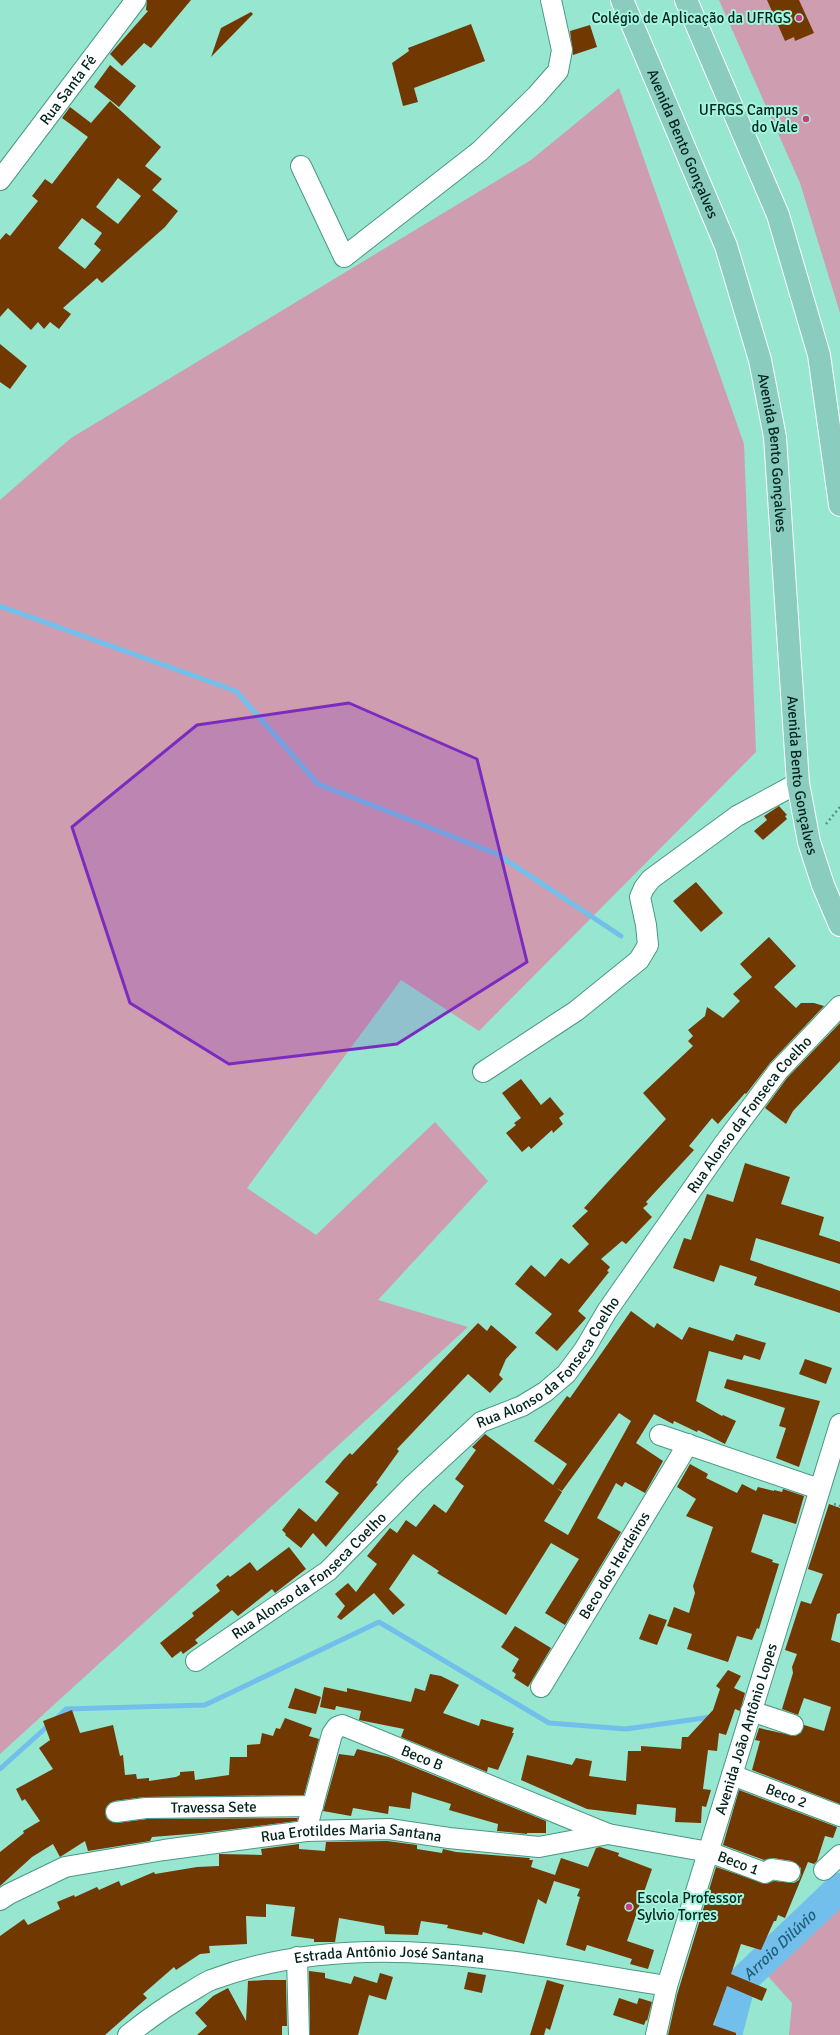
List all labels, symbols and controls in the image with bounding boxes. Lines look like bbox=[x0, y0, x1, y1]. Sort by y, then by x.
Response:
place label: Colégio de Aplicação da UFRGS bbox=[591, 9, 791, 27]
marker: Colégio de Aplicação da UFRGS bbox=[794, 13, 804, 23]
street label: Rua Santa Fé bbox=[36, 51, 100, 128]
street label: Avenida Bento Gonçalves bbox=[643, 66, 722, 222]
place label: UFRGS Campus do Vale bbox=[699, 101, 798, 136]
marker: UFRGS Campus do Vale bbox=[801, 114, 811, 124]
street label: Avenida Bento Gonçalves bbox=[754, 372, 790, 534]
street label: Avenida Bento Gonçalves bbox=[783, 695, 822, 858]
street label: Rua Alonso da Fonseca Coelho bbox=[683, 1032, 816, 1197]
street label: Rua Alonso da Fonseca Coelho bbox=[474, 1293, 623, 1432]
street label: Rua Alonso da Fonseca Coelho bbox=[228, 1508, 390, 1643]
street label: Beco dos Herdeiros bbox=[575, 1508, 654, 1623]
street label: Avenida João Antônio Lopes bbox=[711, 1641, 781, 1817]
street label: Beco B bbox=[398, 1741, 446, 1774]
street label: Beco 2 bbox=[763, 1780, 809, 1812]
street label: Travessa Sete bbox=[171, 1798, 257, 1817]
street label: Rua Erotildes Maria Santana bbox=[260, 1820, 443, 1846]
street label: Beco 1 bbox=[715, 1847, 762, 1879]
place label: Escola Professor Sylvio Torres bbox=[637, 1889, 743, 1924]
marker: Escola Professor Sylvio Torres bbox=[624, 1902, 634, 1912]
water label: Arroio Dilúvio bbox=[739, 1905, 821, 1985]
street label: Estrada Antônio José Santana bbox=[293, 1943, 485, 1967]

